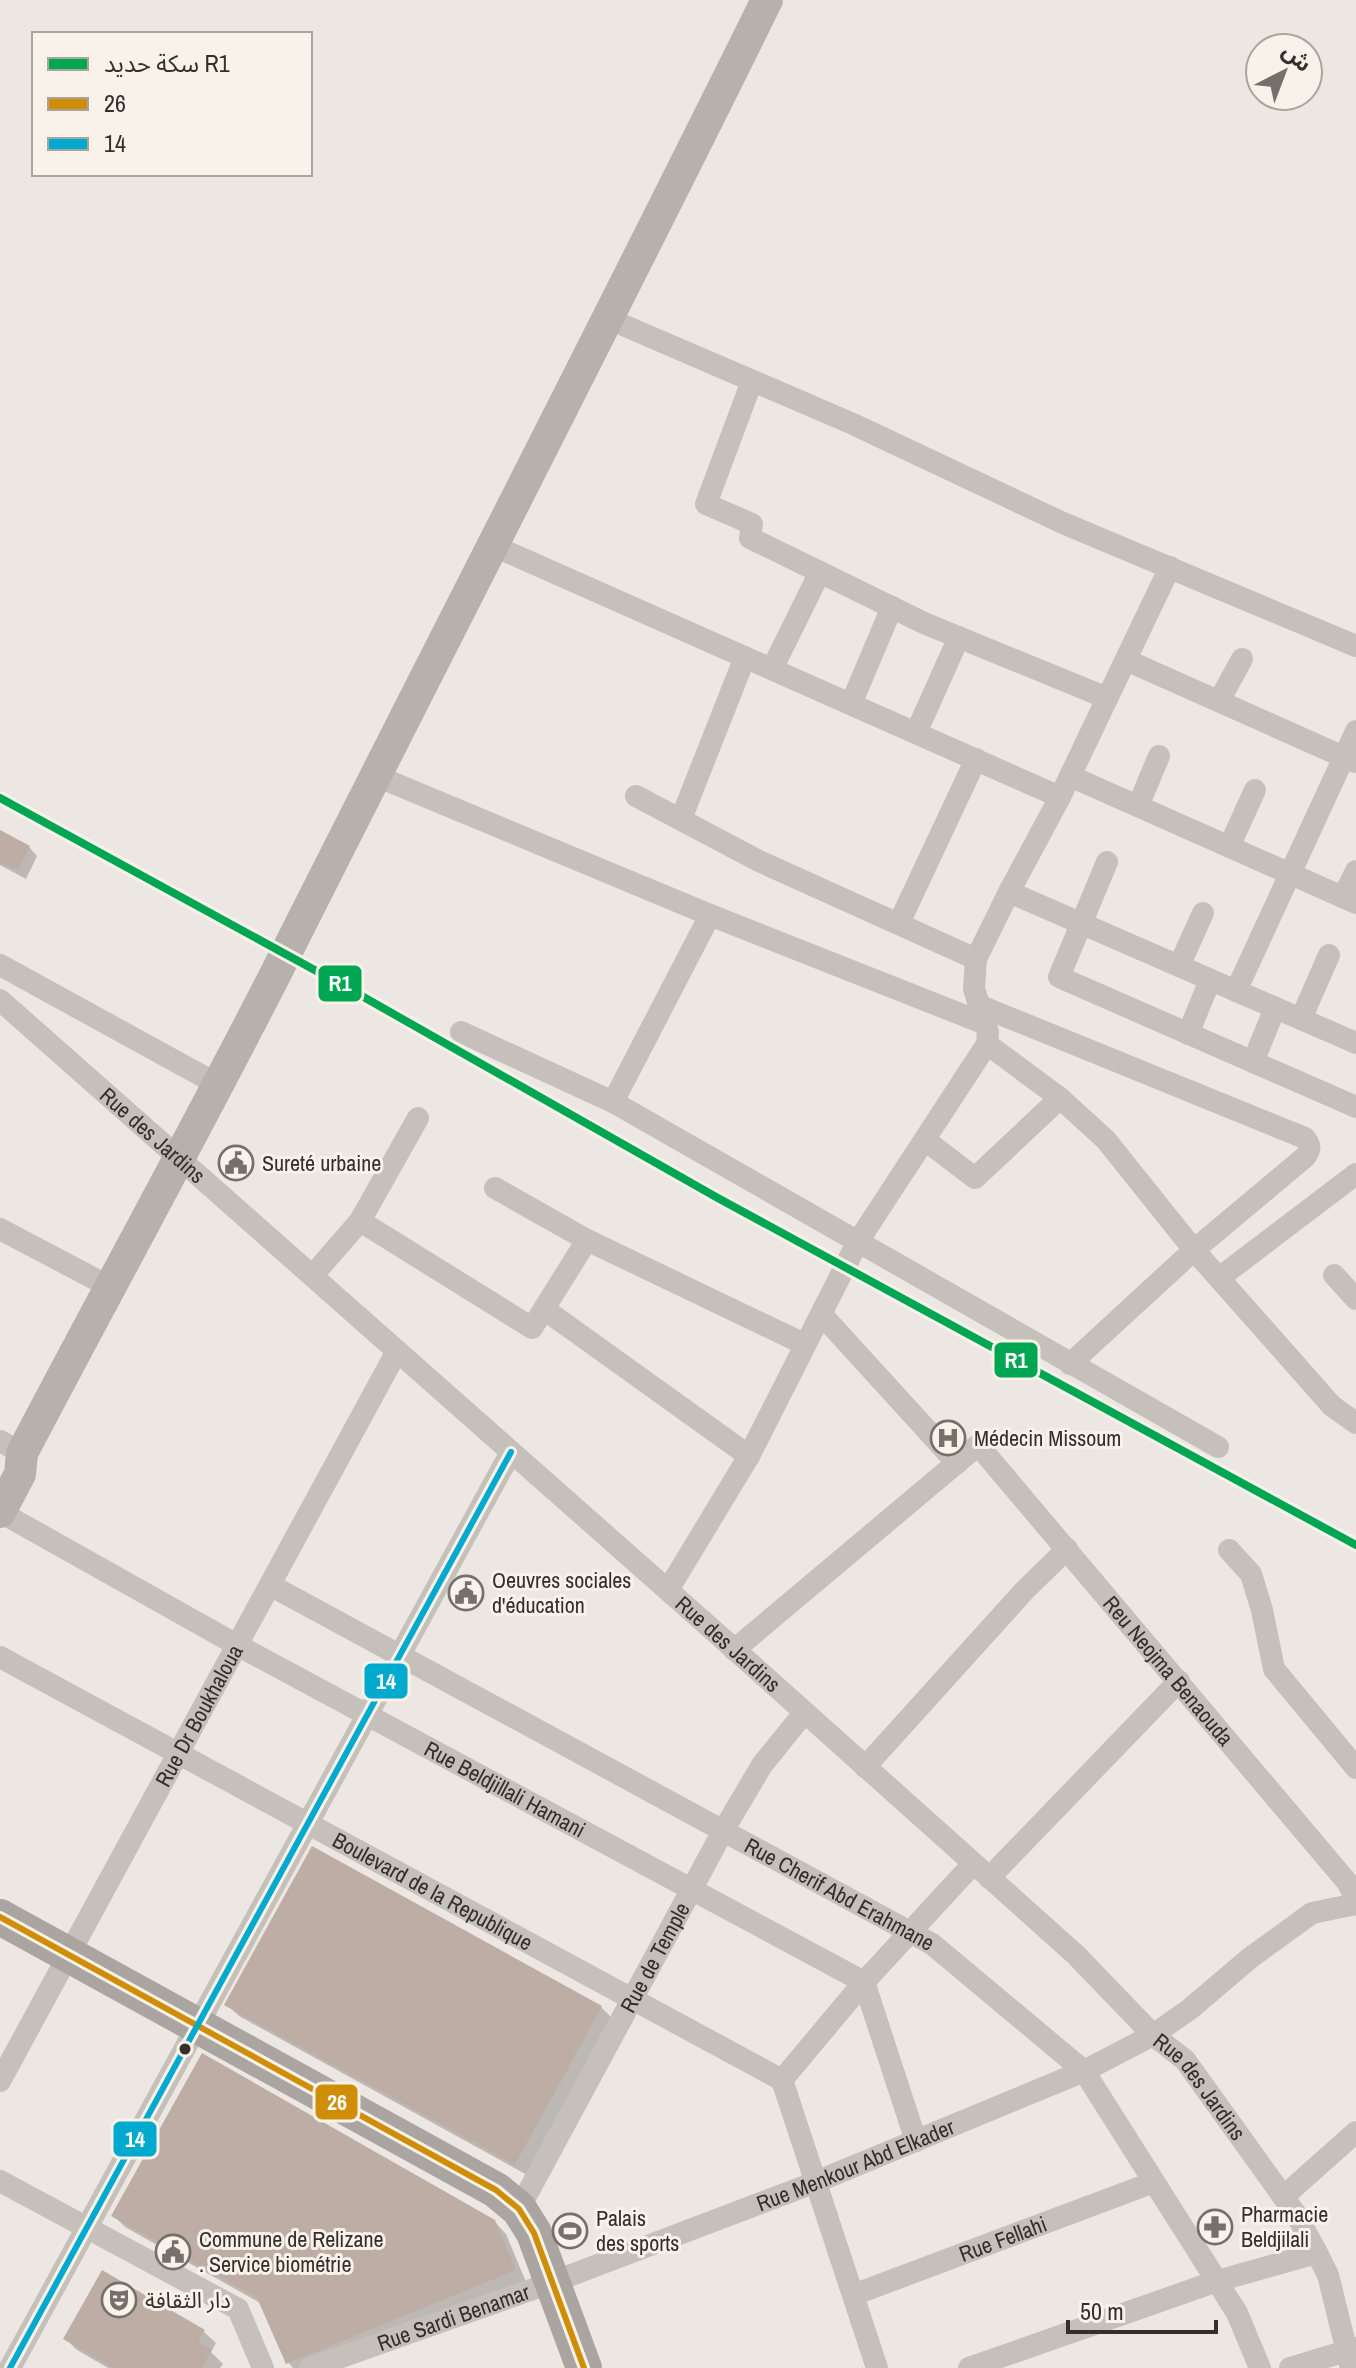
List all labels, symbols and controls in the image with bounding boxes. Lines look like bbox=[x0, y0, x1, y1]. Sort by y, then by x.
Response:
legend bbox=[32, 32, 312, 176]
north arrow bbox=[1244, 32, 1324, 112]
text: ش bbox=[1276, 36, 1319, 78]
text: سكة حديد R1 bbox=[104, 47, 230, 79]
text: 26 bbox=[104, 87, 126, 119]
text: 14 bbox=[104, 127, 126, 159]
line badge: R1 bbox=[317, 964, 363, 1003]
text: R1 bbox=[328, 968, 352, 998]
street label: Rue des Jardins bbox=[94, 1080, 212, 1190]
public building icon: Sureté urbaine bbox=[217, 1144, 255, 1182]
place label: Sureté urbaine bbox=[262, 1148, 381, 1178]
line badge: R1 bbox=[993, 1341, 1039, 1379]
text: R1 bbox=[1004, 1345, 1028, 1375]
hospital icon: Médecin Missoum bbox=[929, 1419, 967, 1457]
place label: Médecin Missoum bbox=[974, 1423, 1121, 1453]
place label: Oeuvres sociales d'éducation bbox=[492, 1565, 631, 1620]
public building icon: Oeuvres sociales d'éducation bbox=[447, 1574, 485, 1612]
street label: Rue des Jardins bbox=[669, 1589, 787, 1699]
street label: Reu Neojma Benaouda bbox=[1096, 1589, 1241, 1752]
street label: Rue Dr Boukhaloua bbox=[148, 1639, 250, 1792]
line badge: 14 bbox=[363, 1662, 409, 1700]
text: 14 bbox=[376, 1666, 396, 1696]
street label: Rue Beldjillali Hamani bbox=[419, 1734, 591, 1845]
street label: Boulevard de la Republique bbox=[328, 1825, 538, 1957]
street label: Rue Cherif Abd Erahmane bbox=[739, 1830, 940, 1958]
street label: Rue de Temple bbox=[613, 1897, 697, 2018]
street label: Rue des Jardins bbox=[1147, 2026, 1253, 2146]
unlabelled marker bbox=[177, 2041, 193, 2057]
line badge: 26 bbox=[314, 2083, 359, 2121]
text: 26 bbox=[327, 2087, 347, 2117]
street label: Rue Menkour Abd Elkader bbox=[752, 2111, 959, 2218]
line badge: 14 bbox=[112, 2120, 158, 2158]
text: 14 bbox=[125, 2124, 145, 2154]
place label: Pharmacie Beldjilali bbox=[1241, 2199, 1328, 2254]
place label: Palais des sports bbox=[596, 2203, 679, 2258]
pharmacy icon: Pharmacie Beldjilali bbox=[1196, 2208, 1234, 2246]
street label: Rue Fellahi bbox=[955, 2209, 1051, 2269]
sports icon: Palais des sports bbox=[551, 2212, 589, 2250]
place label: Commune de Relizane . Service biométrie bbox=[199, 2224, 384, 2279]
public building icon: Commune de Relizane . Service biométrie bbox=[154, 2233, 192, 2271]
street label: Rue Sardi Benamar bbox=[373, 2277, 534, 2358]
theatre icon: دار الثقافة bbox=[100, 2281, 138, 2319]
scale bar bbox=[1068, 2284, 1216, 2334]
place label: دار الثقافة bbox=[145, 2285, 231, 2315]
text: 50 m bbox=[1080, 2295, 1124, 2327]

